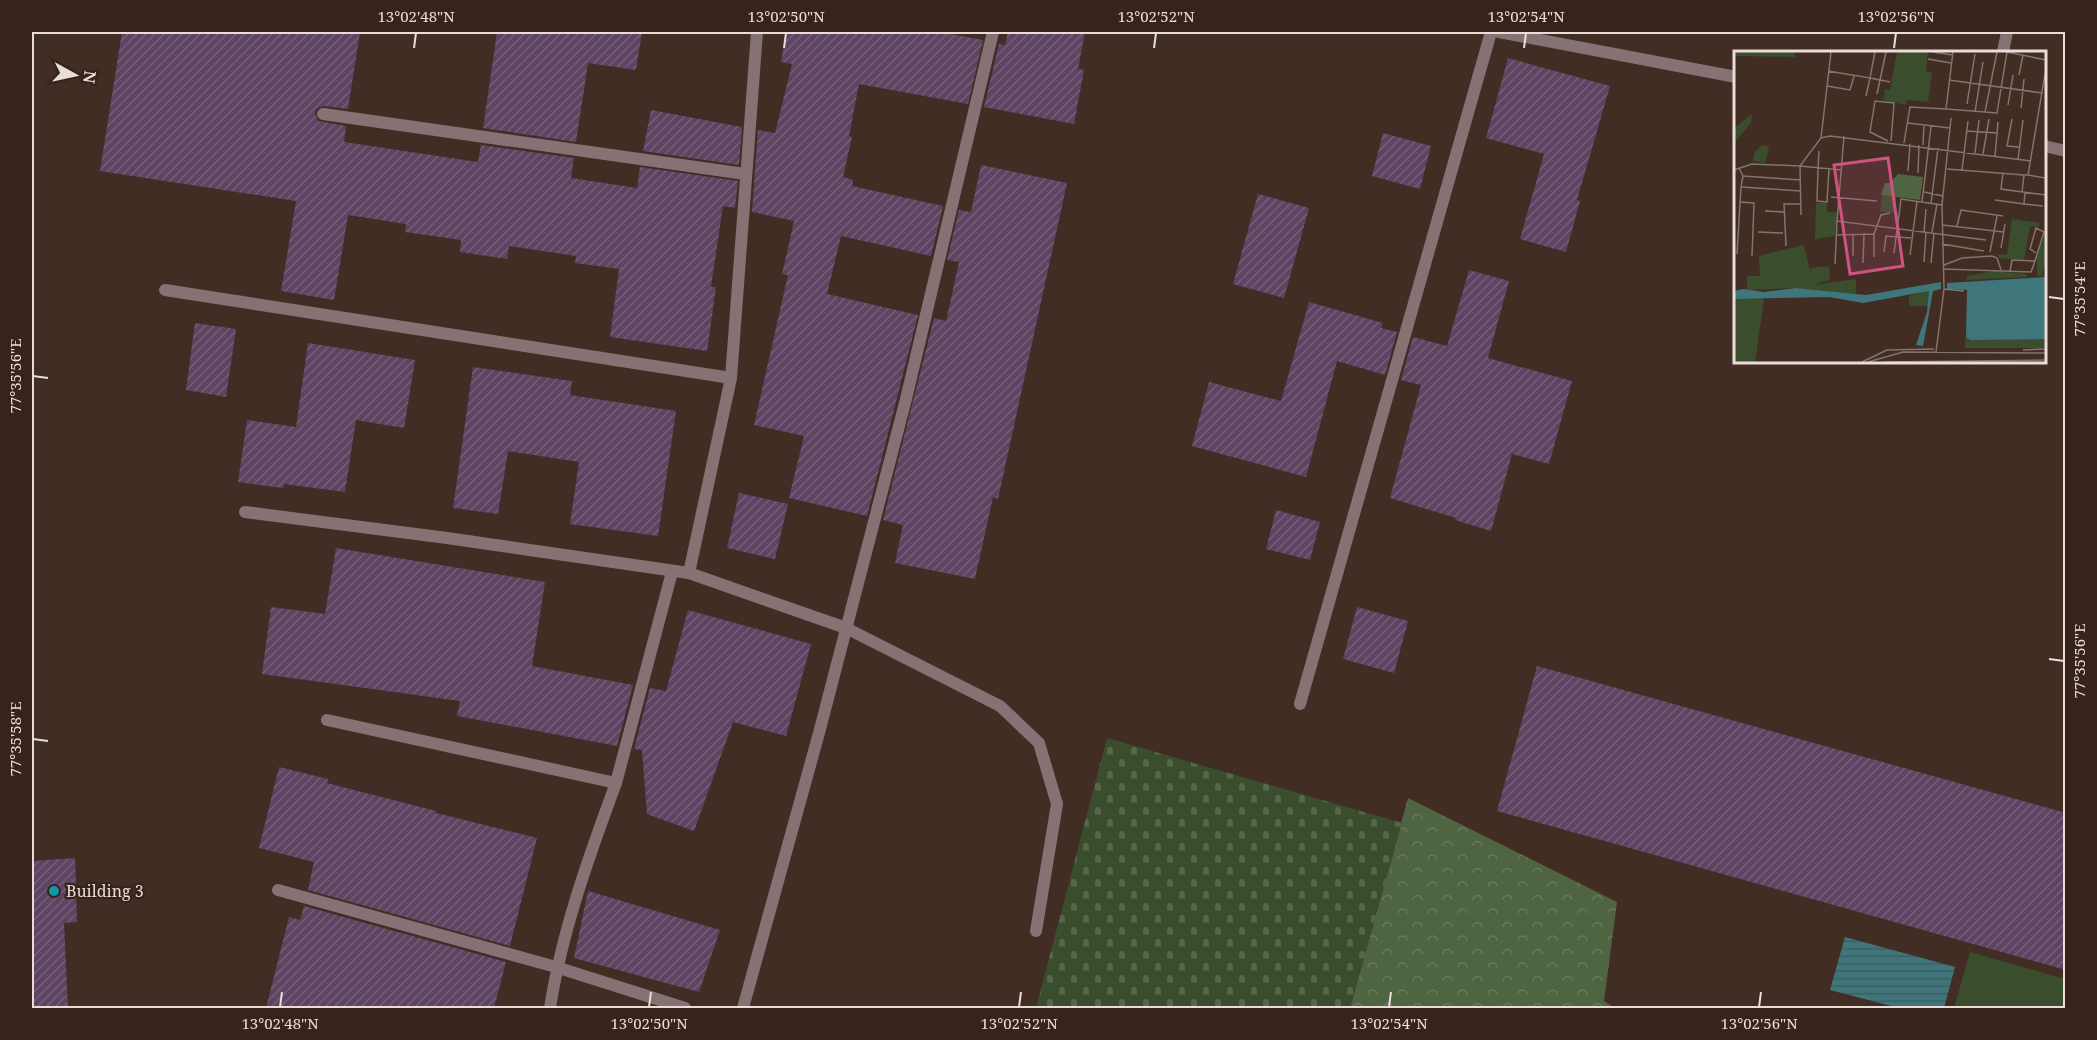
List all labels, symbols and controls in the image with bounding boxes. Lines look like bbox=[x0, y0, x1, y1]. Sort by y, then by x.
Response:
text: 13°02'48"N bbox=[377, 6, 455, 26]
text: 13°02'50"N bbox=[747, 6, 825, 26]
text: 13°02'52"N bbox=[1117, 6, 1195, 26]
text: 13°02'54"N bbox=[1487, 6, 1565, 26]
text: 13°02'56"N bbox=[1857, 6, 1935, 26]
north arrow bbox=[45, 45, 105, 105]
inset map bbox=[1734, 51, 2046, 363]
text: N bbox=[78, 69, 102, 85]
text: 77°35'54"E bbox=[2069, 261, 2089, 337]
text: 77°35'56"E bbox=[5, 338, 25, 414]
text: 77°35'56"E bbox=[2069, 623, 2089, 699]
text: 77°35'58"E bbox=[5, 701, 25, 777]
place label: Building 3 bbox=[66, 880, 144, 902]
marker: Building 3 bbox=[47, 884, 61, 898]
text: 13°02'48"N bbox=[241, 1013, 319, 1033]
text: 13°02'50"N bbox=[610, 1013, 688, 1033]
text: 13°02'52"N bbox=[980, 1013, 1058, 1033]
text: 13°02'54"N bbox=[1350, 1013, 1428, 1033]
text: 13°02'56"N bbox=[1720, 1013, 1798, 1033]

